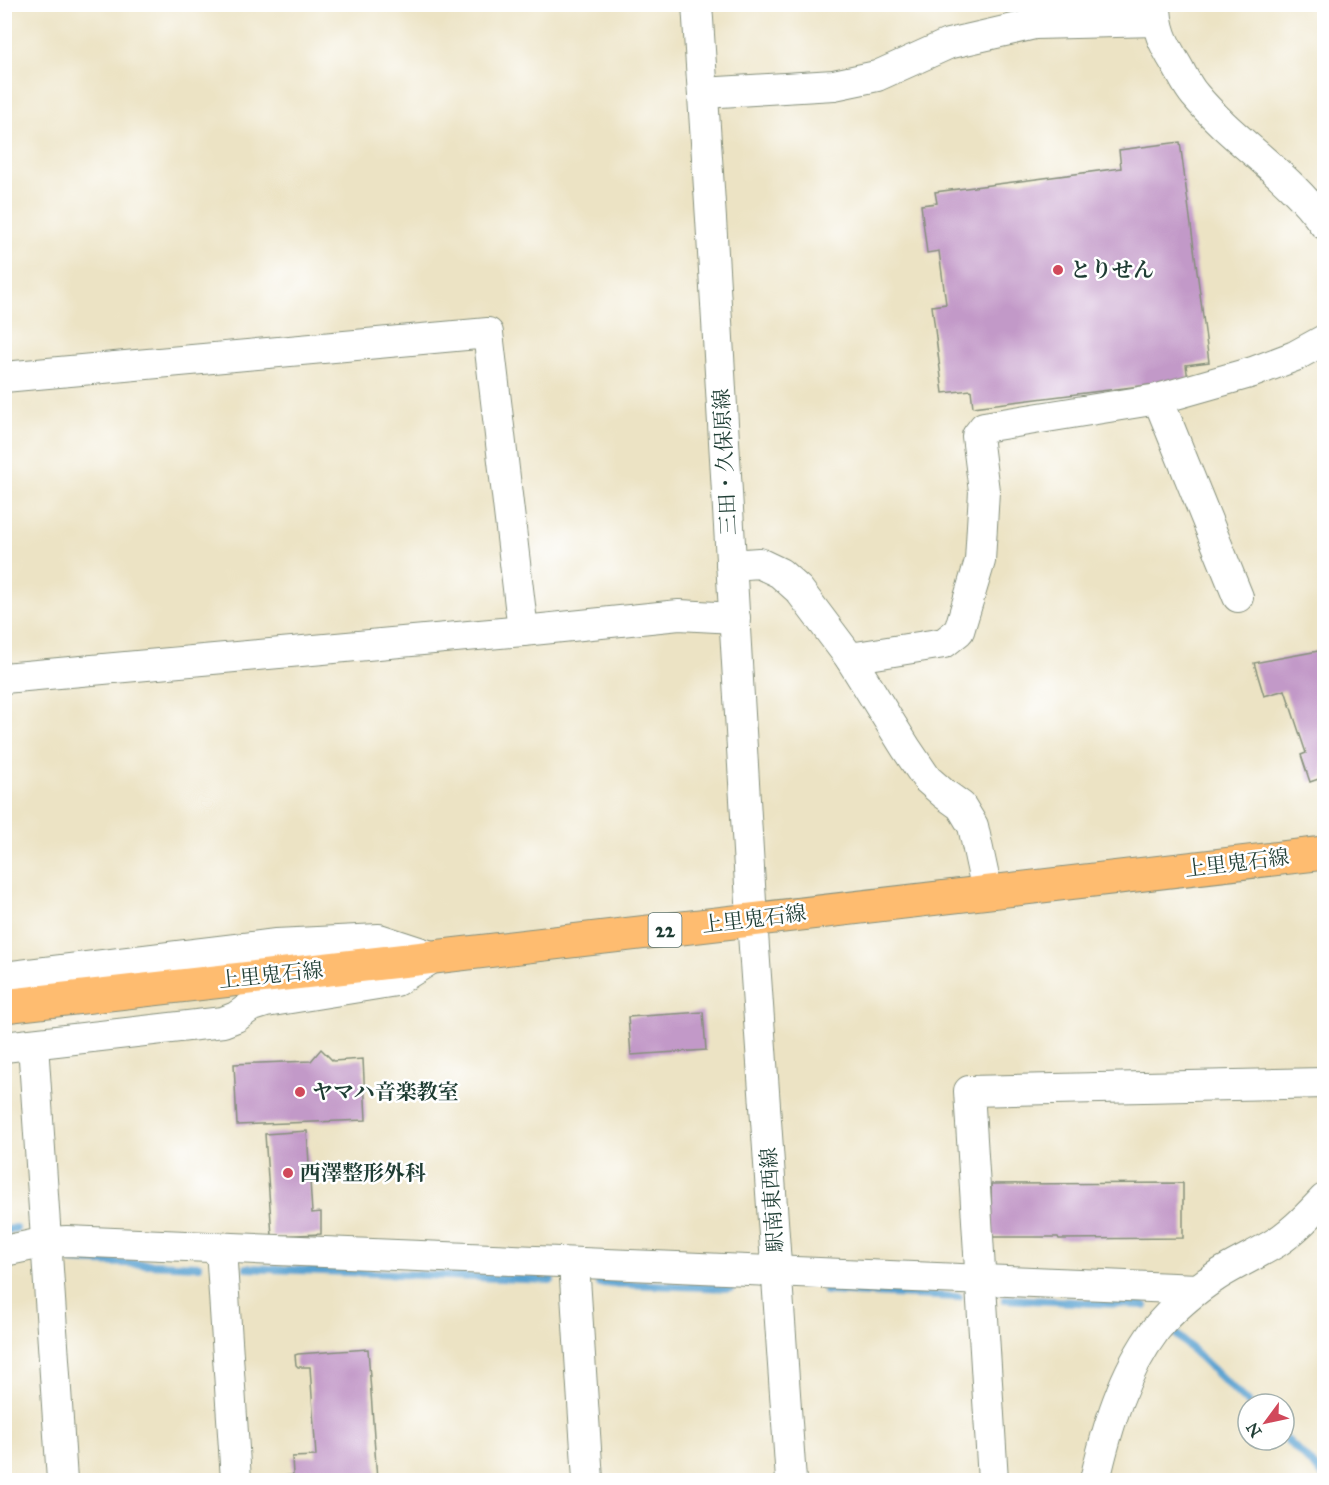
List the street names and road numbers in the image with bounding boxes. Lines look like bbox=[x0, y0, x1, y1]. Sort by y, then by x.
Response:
street label: 三田・久保原線 bbox=[708, 388, 742, 536]
street label: 上里鬼石線 bbox=[1183, 844, 1291, 882]
street label: 上里鬼石線 bbox=[700, 900, 808, 938]
road number: 22 bbox=[648, 913, 682, 947]
street label: 上里鬼石線 bbox=[217, 957, 325, 993]
street label: 駅南東西線 bbox=[755, 1147, 789, 1253]

